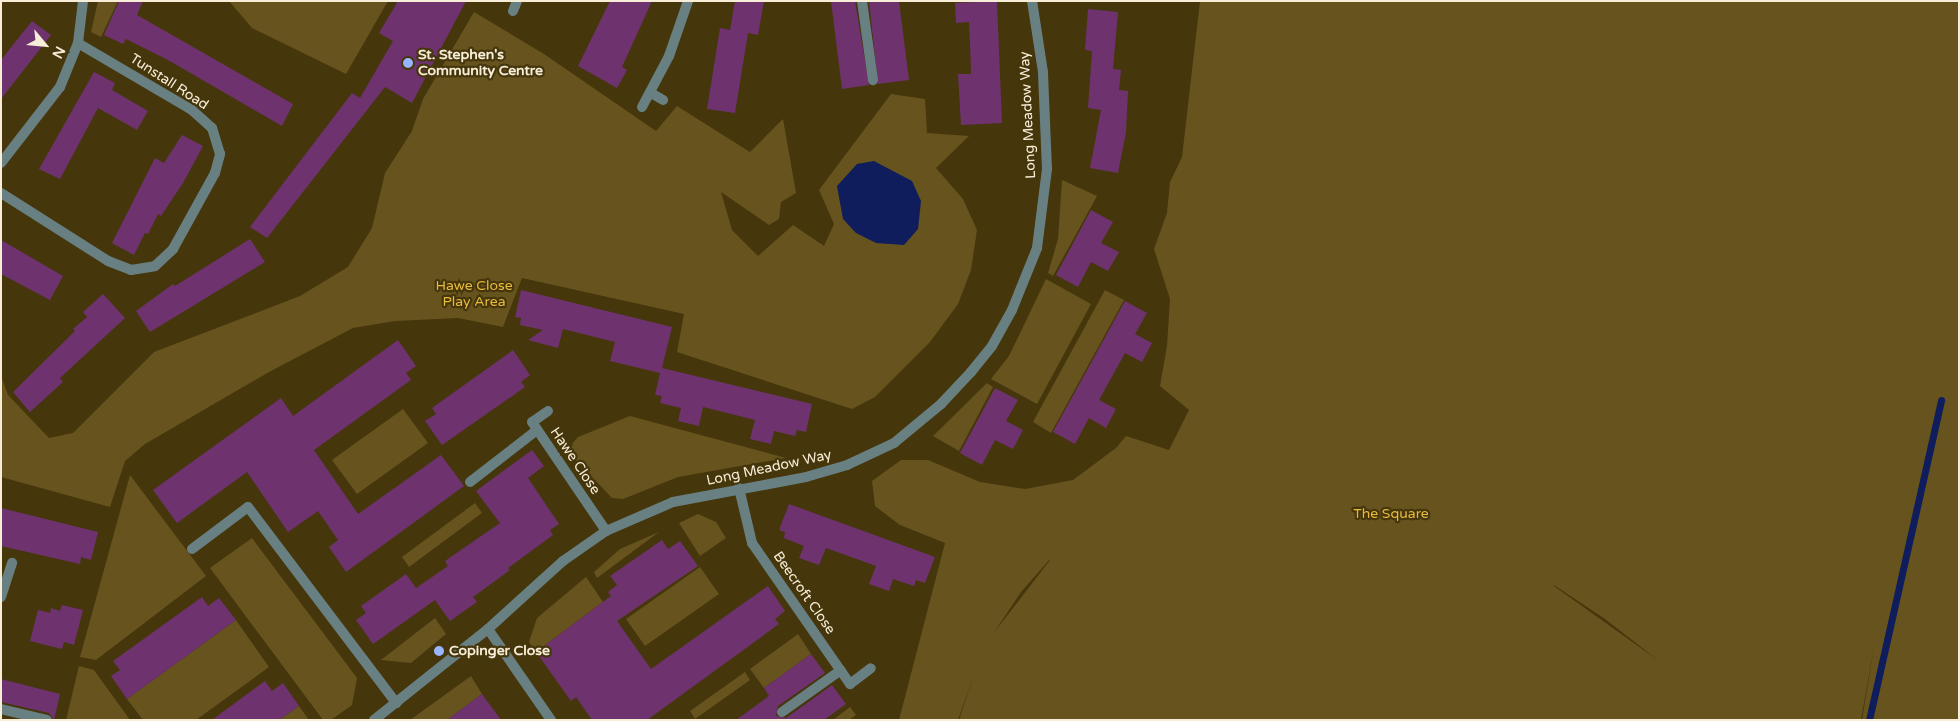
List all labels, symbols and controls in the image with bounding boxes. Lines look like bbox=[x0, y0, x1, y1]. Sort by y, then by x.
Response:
north arrow bbox=[20, 20, 70, 70]
text: N bbox=[49, 43, 69, 61]
place label: St. Stephen's Community Centre bbox=[418, 47, 543, 80]
street label: Tunstall Road bbox=[127, 50, 211, 114]
street label: Long Meadow Way bbox=[1016, 51, 1040, 179]
marker: St. Stephen's Community Centre bbox=[402, 57, 414, 69]
park label: Hawe Close Play Area bbox=[435, 278, 513, 310]
street label: Hawe Close bbox=[546, 424, 604, 498]
street label: Long Meadow Way bbox=[705, 447, 833, 489]
park label: The Square bbox=[1353, 506, 1429, 522]
street label: Beecroft Close bbox=[769, 548, 839, 638]
place label: Copinger Close bbox=[449, 643, 550, 659]
marker: Copinger Close bbox=[433, 645, 445, 657]

